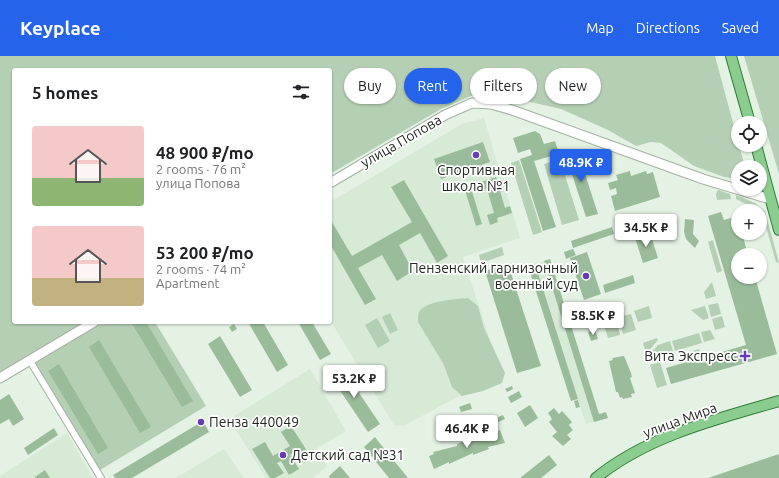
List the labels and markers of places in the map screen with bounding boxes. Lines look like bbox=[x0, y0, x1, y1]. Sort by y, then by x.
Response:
pin: 48.9K ₽ bbox=[544, 149, 618, 183]
marker: Спортивная школа №1 bbox=[471, 150, 481, 160]
place label: Спортивная школа №1 bbox=[437, 162, 515, 194]
pin: 34.5K ₽ bbox=[609, 214, 683, 248]
place label: Пензенский гарнизонный военный суд bbox=[409, 260, 578, 292]
marker: Пензенский гарнизонный военный суд bbox=[581, 271, 591, 281]
pin: 58.5K ₽ bbox=[556, 302, 630, 336]
place label: Вита Экспресс bbox=[644, 348, 737, 364]
marker: Вита Экспресс bbox=[740, 351, 750, 361]
pin: 53.2K ₽ bbox=[317, 365, 391, 399]
place label: Пенза 440049 bbox=[209, 414, 299, 430]
pin: 46.4K ₽ bbox=[430, 415, 504, 449]
marker: Пенза 440049 bbox=[196, 417, 206, 427]
place label: Детский сад №31 bbox=[291, 447, 405, 463]
marker: Детский сад №31 bbox=[278, 450, 288, 460]

